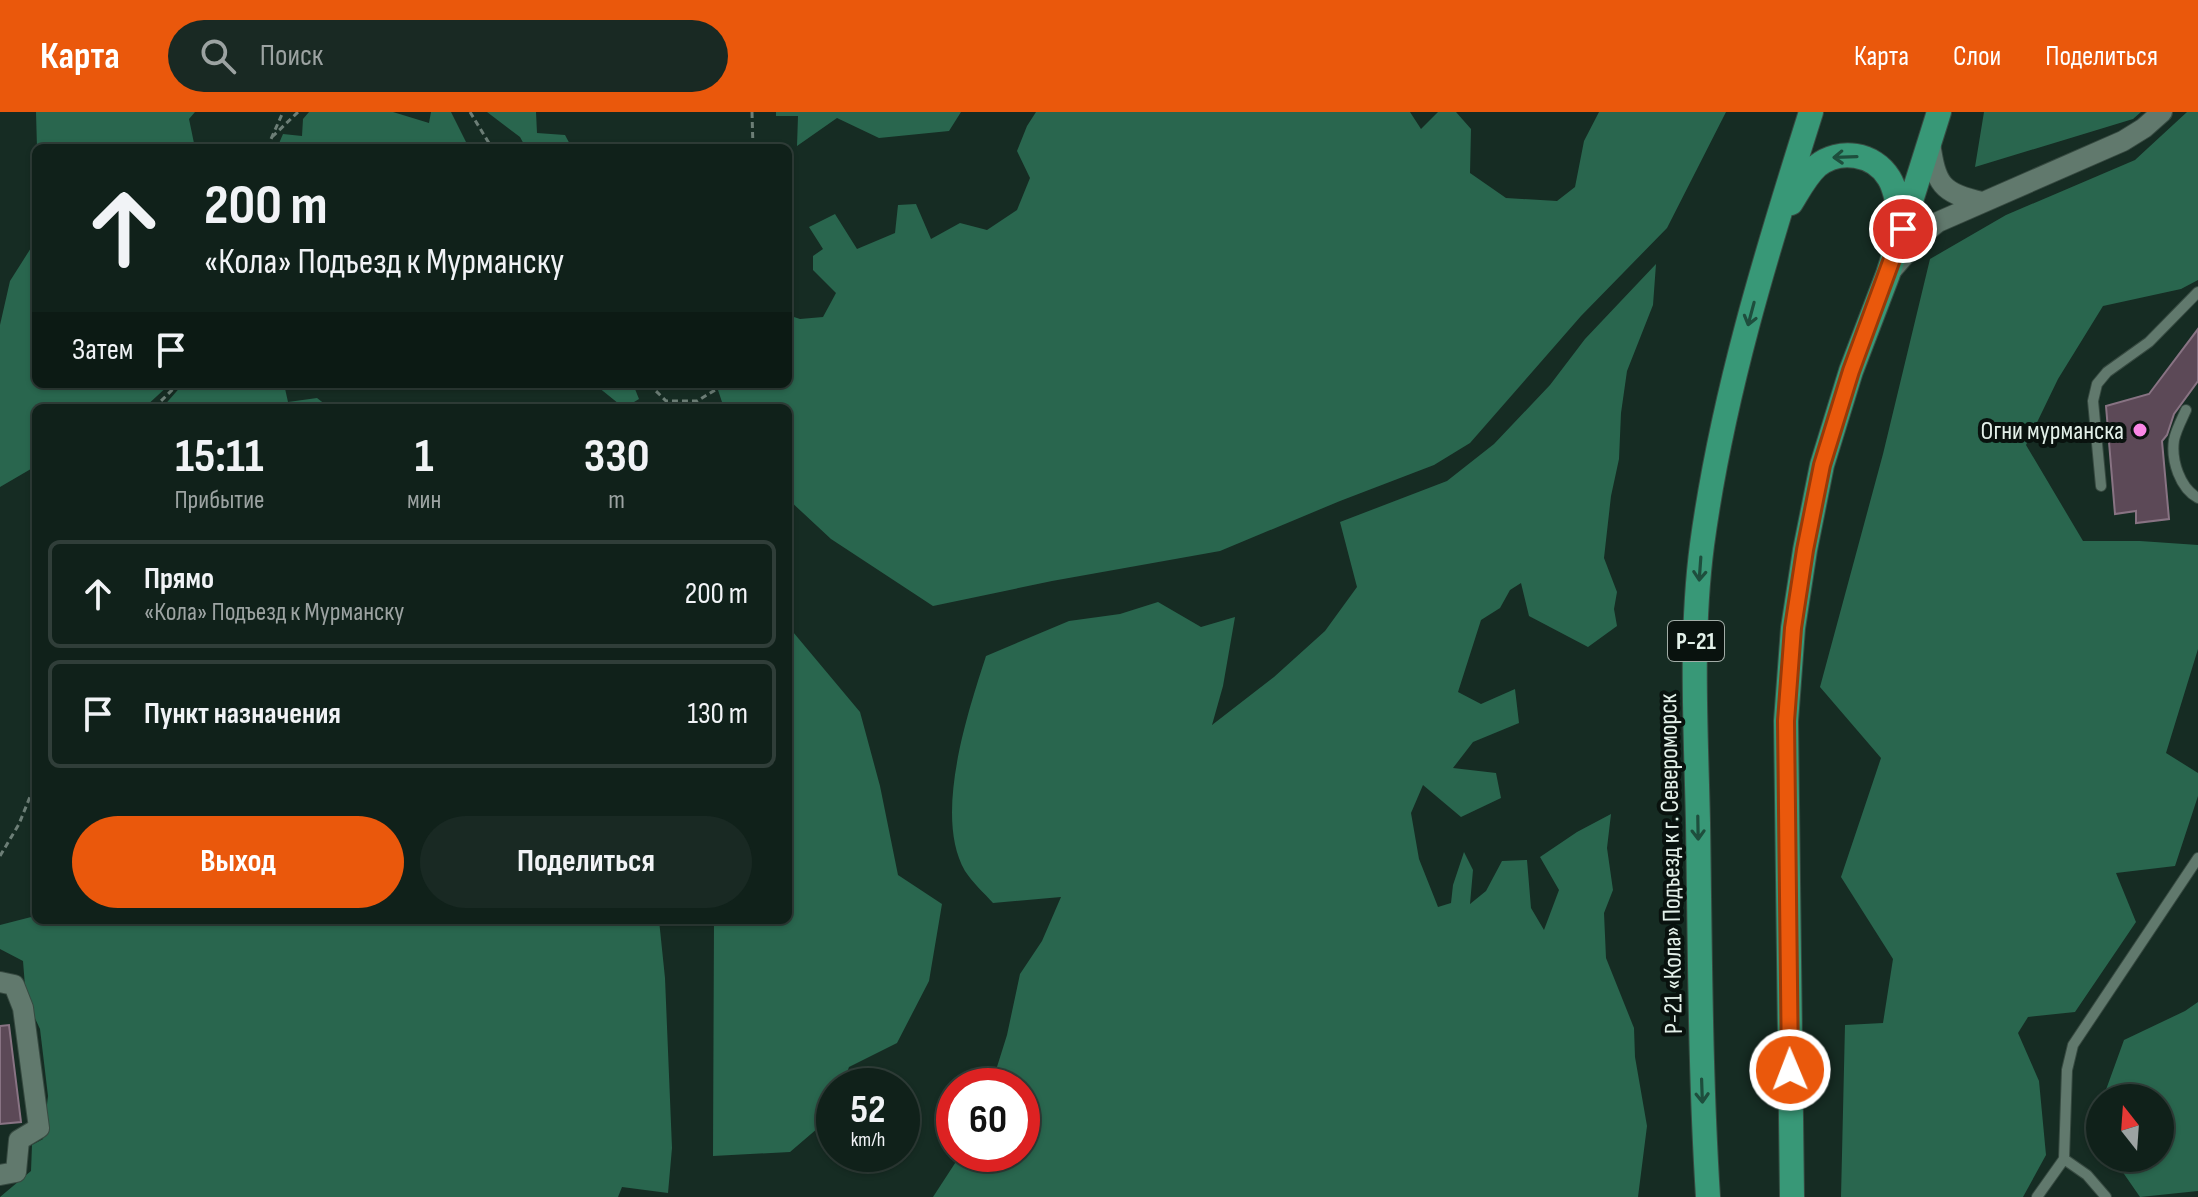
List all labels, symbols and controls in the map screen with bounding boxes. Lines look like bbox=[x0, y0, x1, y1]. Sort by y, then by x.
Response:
search box bbox=[168, 20, 728, 92]
text: Карта bbox=[40, 34, 120, 79]
icon: search bbox=[196, 34, 240, 78]
text: Поиск bbox=[260, 38, 323, 74]
text: Карта bbox=[1854, 40, 1909, 73]
text: Слои bbox=[1953, 40, 2001, 73]
text: Поделиться bbox=[2045, 40, 2158, 73]
one-way arrow bbox=[1832, 150, 1859, 165]
text: 200 m bbox=[204, 173, 328, 240]
icon: ahead bbox=[72, 176, 176, 280]
pin bbox=[1869, 195, 1937, 263]
icon: arrive bbox=[1881, 207, 1925, 251]
text: «Кола» Подъезд к Мурманску bbox=[204, 241, 564, 284]
one-way arrow bbox=[1743, 301, 1758, 326]
icon: arrive bbox=[149, 328, 193, 372]
text: Затем bbox=[72, 332, 133, 368]
place label: Огни мурманска bbox=[1981, 416, 2124, 447]
marker: Огни мурманска bbox=[2131, 421, 2149, 439]
text: 15:11 bbox=[175, 428, 264, 485]
text: 1 bbox=[415, 428, 434, 485]
text: 330 bbox=[584, 428, 650, 485]
text: Прибытие bbox=[174, 485, 264, 516]
text: мин bbox=[407, 485, 441, 516]
text: m bbox=[608, 485, 625, 516]
one-way arrow bbox=[1692, 555, 1707, 582]
text: Прямо bbox=[144, 561, 214, 597]
icon: ahead bbox=[76, 572, 120, 616]
text: 200 m bbox=[685, 576, 748, 612]
text: «Кола» Подъезд к Мурманску bbox=[144, 597, 404, 628]
road number: Р-21 bbox=[1668, 621, 1724, 661]
icon: arrive bbox=[76, 692, 120, 736]
street label: Р-21 «Кола» Подъезд к г. Североморск bbox=[1653, 693, 1690, 1035]
text: Пункт назначения bbox=[144, 696, 341, 732]
text: 130 m bbox=[688, 696, 748, 732]
one-way arrow bbox=[1690, 814, 1706, 841]
button: Выход bbox=[72, 816, 404, 908]
button: Поделиться bbox=[420, 816, 752, 908]
position arrow bbox=[1748, 1028, 1832, 1112]
speed limit sign: 60 bbox=[936, 1068, 1040, 1172]
one-way arrow bbox=[1695, 1077, 1710, 1104]
north arrow bbox=[2086, 1084, 2174, 1172]
map controls bbox=[2086, 1084, 2174, 1172]
text: 52 bbox=[850, 1086, 886, 1134]
text: km/h bbox=[851, 1128, 885, 1152]

